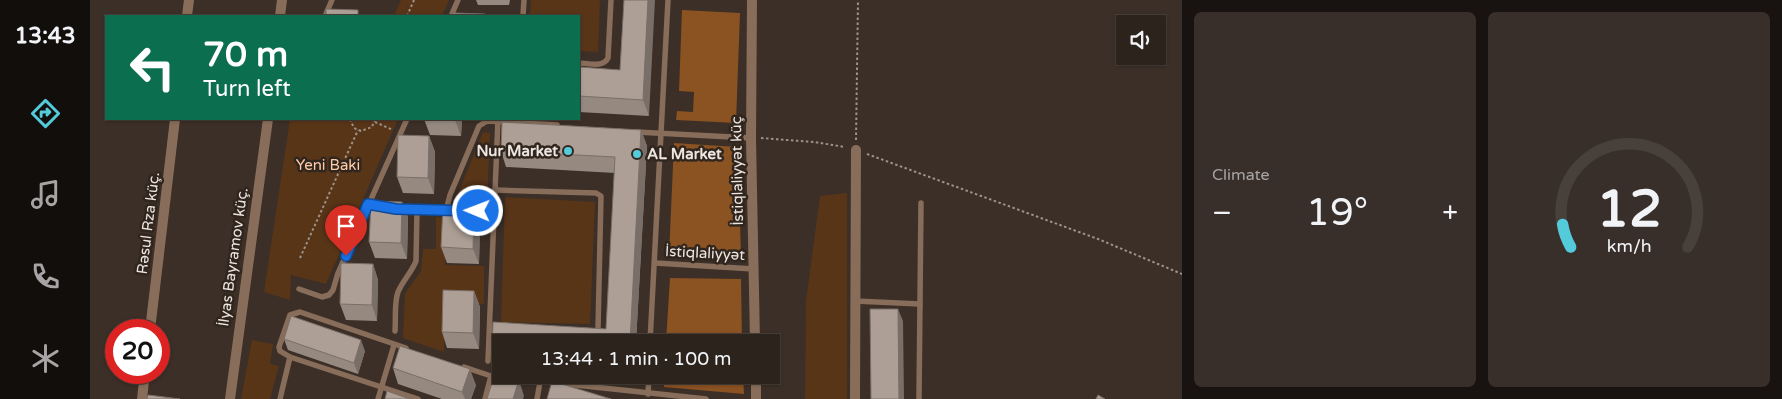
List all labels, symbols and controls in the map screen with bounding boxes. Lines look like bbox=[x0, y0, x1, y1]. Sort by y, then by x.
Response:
map controls bbox=[1116, 15, 1166, 65]
button: sound bbox=[1116, 15, 1166, 65]
text: 13:43 bbox=[15, 23, 75, 49]
text: 70 m bbox=[203, 34, 288, 76]
icon: left bbox=[120, 35, 185, 100]
text: Turn left bbox=[203, 76, 291, 102]
icon: directions bbox=[28, 96, 63, 131]
street label: İstiqlaliyyət küç bbox=[727, 116, 747, 226]
place label: Nur Market bbox=[476, 142, 558, 160]
marker: Nur Market bbox=[562, 145, 574, 157]
place label: AL Market bbox=[647, 145, 722, 163]
marker: AL Market bbox=[631, 148, 643, 160]
park label: Yeni Baki bbox=[296, 156, 360, 174]
text: Climate bbox=[1212, 165, 1270, 185]
street label: Rəsul Rza küç. bbox=[133, 171, 163, 275]
icon: music bbox=[28, 177, 63, 212]
text: 12 bbox=[1596, 178, 1662, 241]
position arrow bbox=[451, 184, 503, 236]
street label: İlyas Bayramov küç. bbox=[214, 186, 252, 328]
text: 19° bbox=[1306, 190, 1368, 236]
text: − bbox=[1212, 196, 1232, 230]
text: + bbox=[1442, 196, 1458, 230]
pin bbox=[325, 205, 367, 256]
icon: arrive bbox=[332, 212, 360, 240]
text: km/h bbox=[1607, 236, 1651, 257]
street label: İstiqlaliyyət bbox=[665, 242, 746, 264]
icon: phone bbox=[28, 259, 63, 294]
speed limit sign: 20 bbox=[105, 319, 170, 384]
icon: climate bbox=[28, 341, 63, 376]
text: 13:44 · 1 min · 100 m bbox=[540, 348, 732, 370]

